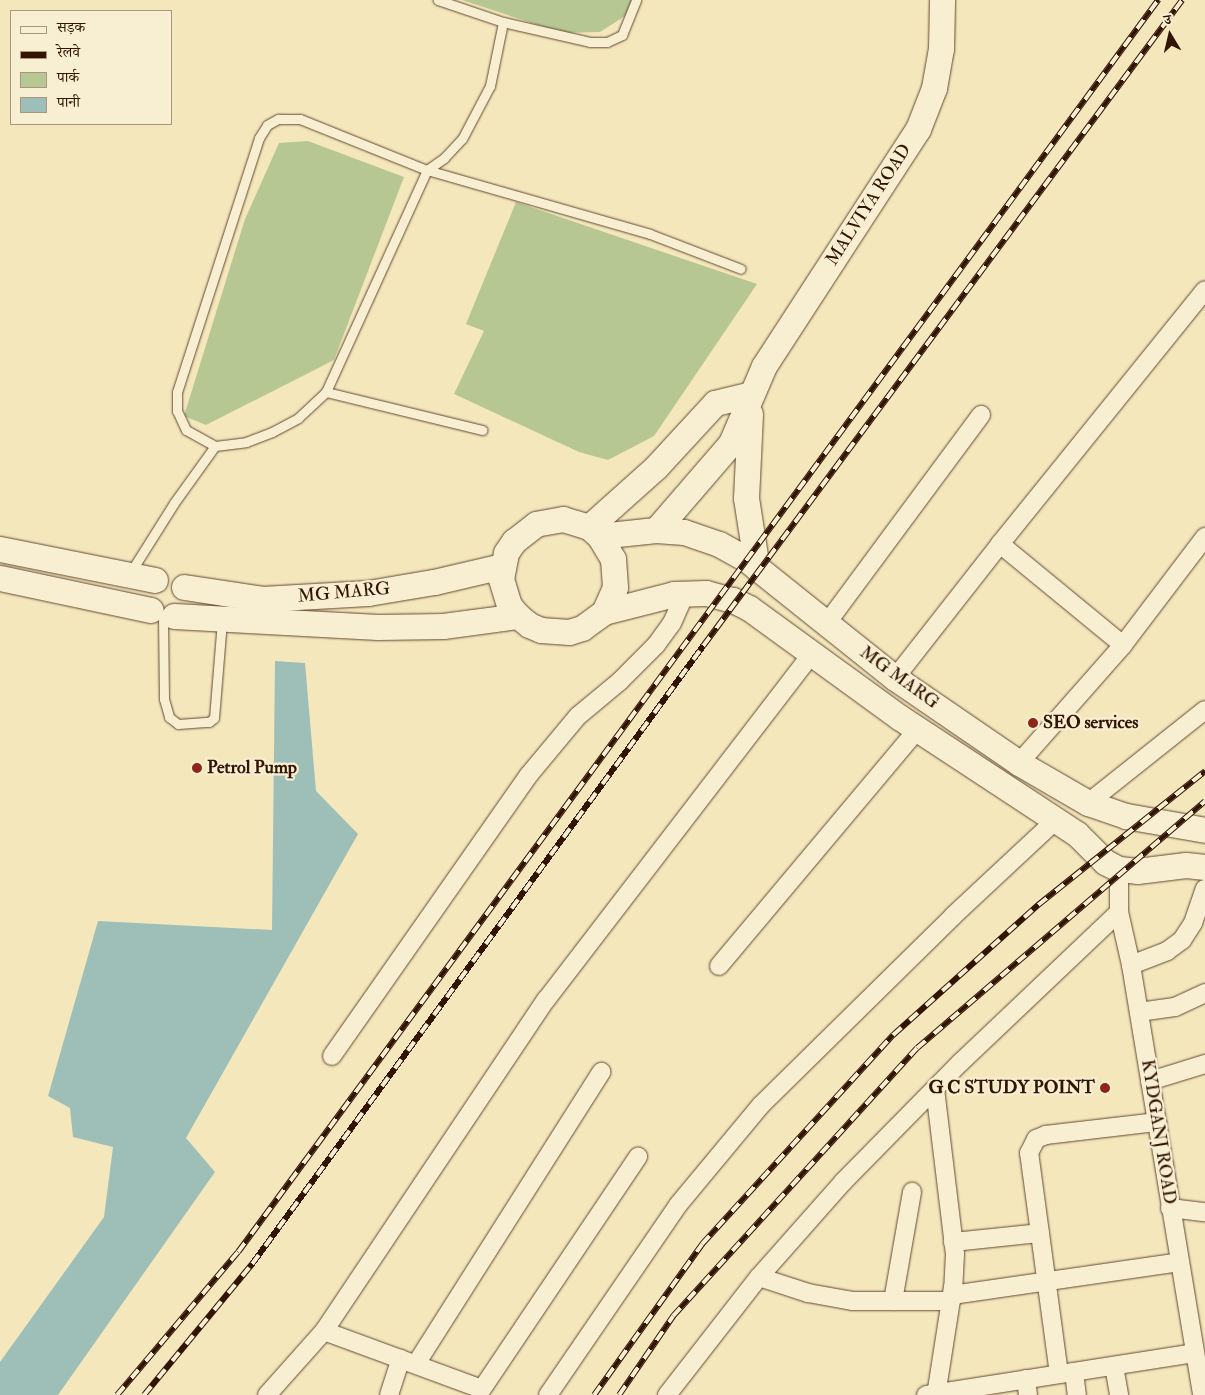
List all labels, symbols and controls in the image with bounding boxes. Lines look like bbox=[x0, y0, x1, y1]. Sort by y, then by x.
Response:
legend bbox=[10, 10, 172, 125]
north arrow bbox=[1145, 10, 1195, 60]
text: उ bbox=[1163, 11, 1172, 29]
text: सड़क bbox=[57, 18, 85, 37]
text: रेलवे bbox=[57, 43, 80, 62]
text: पार्क bbox=[57, 68, 79, 87]
text: पानी bbox=[57, 93, 80, 112]
street label: MALVIYA ROAD bbox=[822, 140, 916, 270]
street label: MG MARG bbox=[297, 578, 391, 608]
street label: MG MARG bbox=[855, 642, 943, 714]
place label: SEO services bbox=[1043, 712, 1138, 734]
marker: SEO services bbox=[1027, 717, 1039, 729]
place label: Petrol Pump bbox=[207, 757, 297, 779]
marker: Petrol Pump bbox=[191, 762, 203, 774]
street label: KYDGANJ ROAD bbox=[1136, 1058, 1180, 1206]
place label: G C STUDY POINT bbox=[928, 1077, 1095, 1099]
marker: G C STUDY POINT bbox=[1099, 1082, 1111, 1094]

